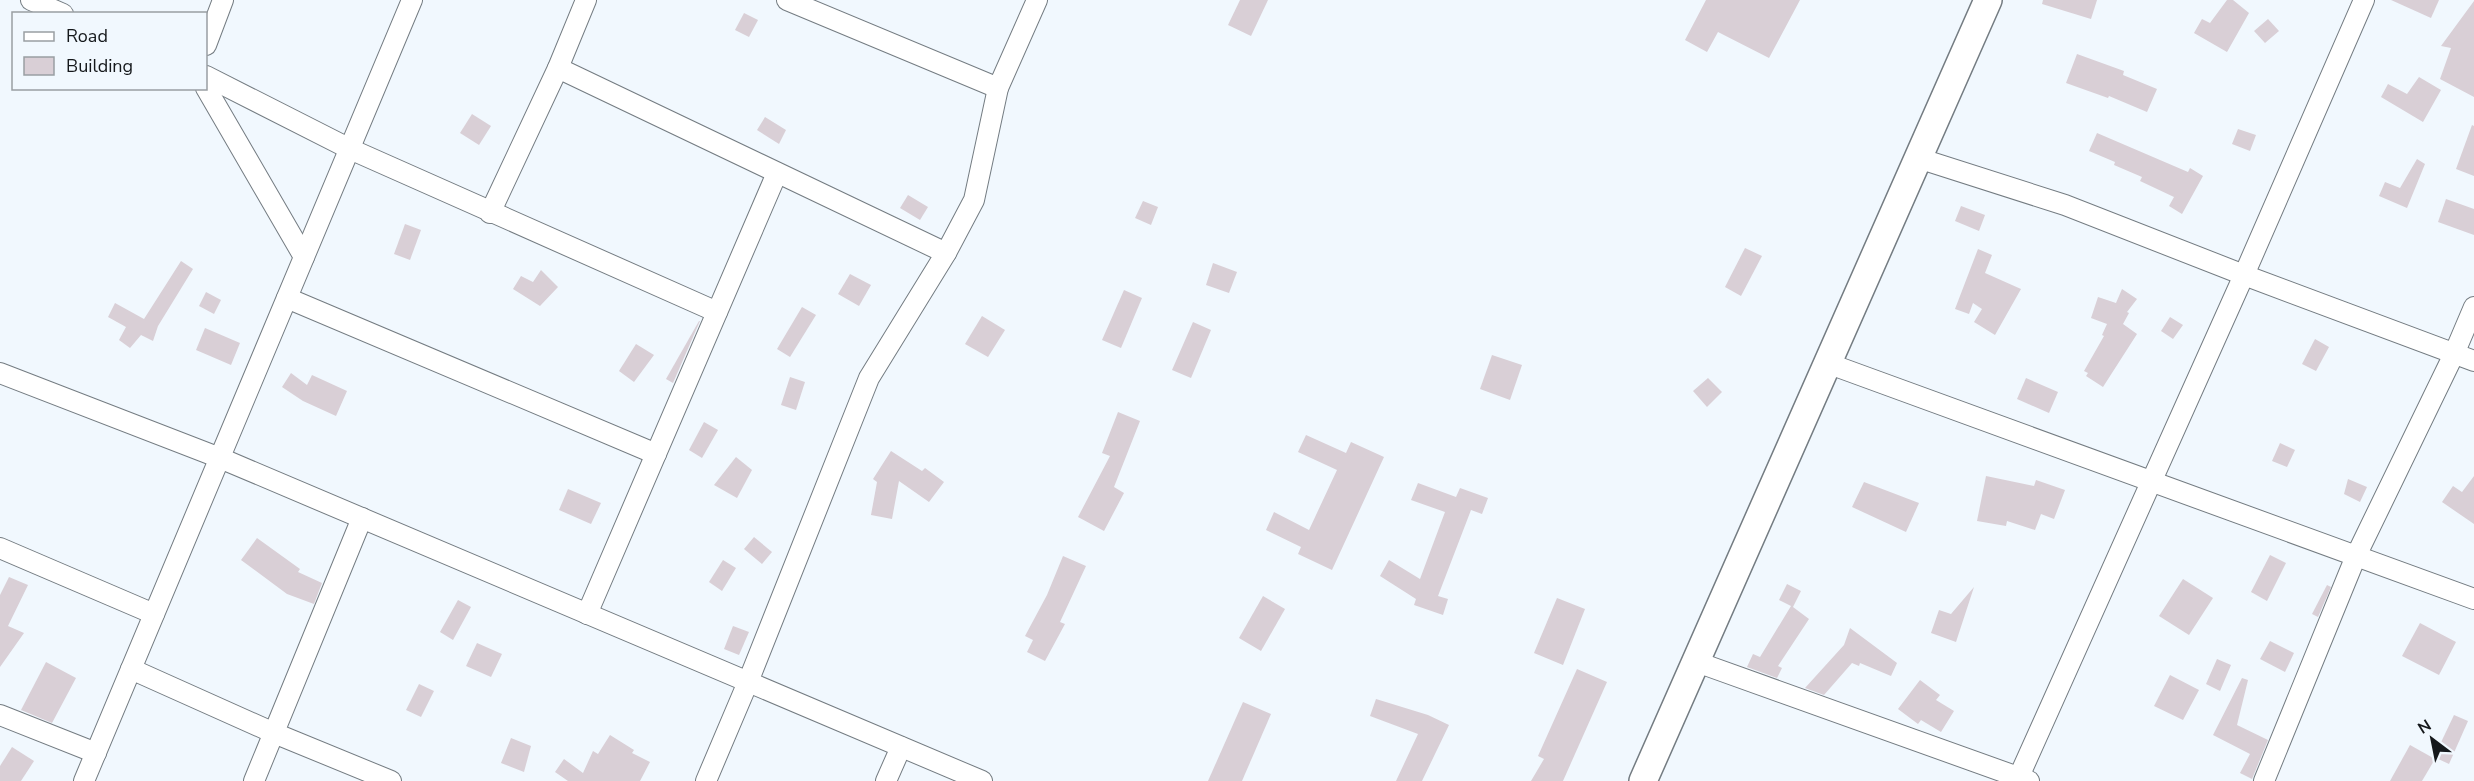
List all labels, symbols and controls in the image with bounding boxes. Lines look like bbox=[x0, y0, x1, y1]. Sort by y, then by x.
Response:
legend bbox=[12, 12, 207, 90]
text: Road bbox=[66, 24, 108, 48]
text: Building bbox=[66, 54, 133, 78]
north arrow bbox=[2402, 709, 2462, 769]
text: N bbox=[2414, 715, 2435, 740]

